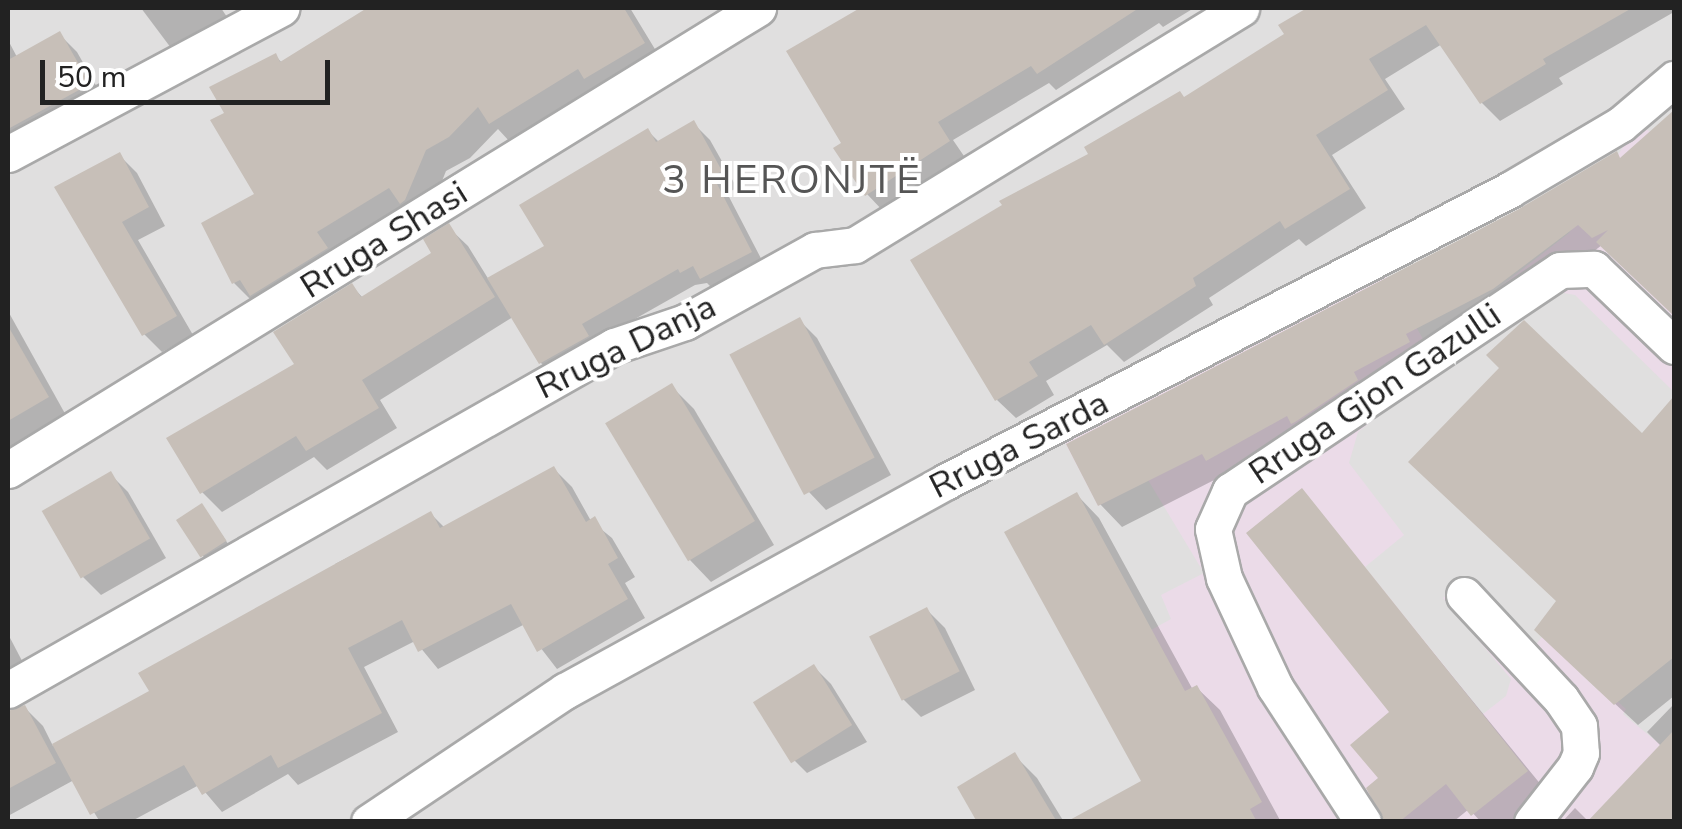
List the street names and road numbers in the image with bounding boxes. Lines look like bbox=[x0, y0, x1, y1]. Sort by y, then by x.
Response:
street label: Rruga Shasi bbox=[293, 172, 475, 308]
street label: Rruga Danja bbox=[529, 285, 723, 409]
street label: Rruga Gjon Gazulli bbox=[1241, 294, 1509, 494]
street label: Rruga Sarda bbox=[923, 382, 1115, 508]

